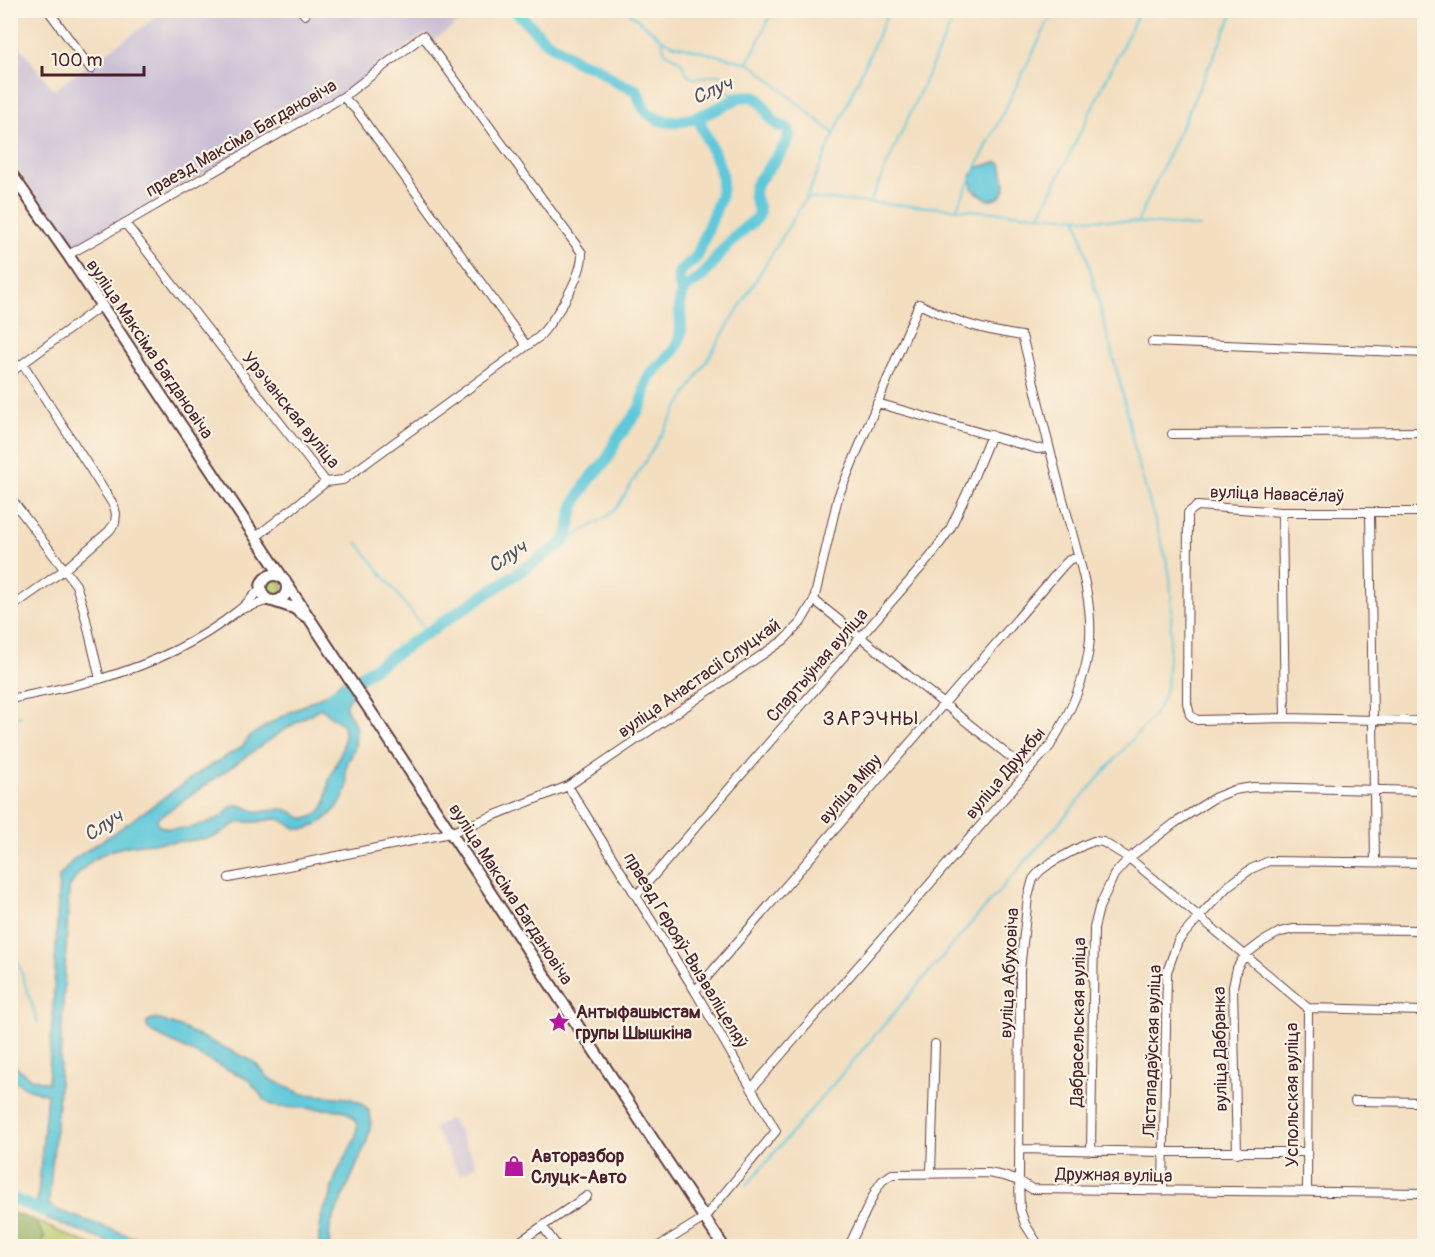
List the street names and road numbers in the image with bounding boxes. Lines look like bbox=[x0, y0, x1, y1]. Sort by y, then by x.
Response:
street label: праезд Максіма Багдановіча bbox=[141, 74, 341, 203]
street label: вуліца Максіма Багдановіча bbox=[81, 255, 218, 444]
street label: Урэчанская вуліца bbox=[237, 347, 345, 473]
street label: вуліца Навасёлаў bbox=[1210, 481, 1345, 508]
street label: Спартыўная вуліца bbox=[761, 603, 873, 727]
street label: вуліца Анастасіі Слуцкай bbox=[614, 614, 785, 743]
street label: вуліца Дружбы bbox=[960, 723, 1051, 824]
street label: вуліца Міру bbox=[814, 749, 887, 829]
street label: вуліца Максіма Багдановіча bbox=[443, 799, 578, 989]
street label: праезд Герояў-Вызваліцеляў bbox=[618, 848, 753, 1052]
street label: вуліца Абуховіча bbox=[995, 907, 1024, 1039]
street label: Дабрасельская вуліца bbox=[1066, 937, 1091, 1108]
street label: Лістападаўская вуліца bbox=[1138, 964, 1167, 1139]
street label: вуліца Дабранка bbox=[1208, 986, 1233, 1112]
street label: Успольская вуліца bbox=[1281, 1023, 1304, 1167]
street label: Дружная вуліца bbox=[1054, 1163, 1173, 1188]

